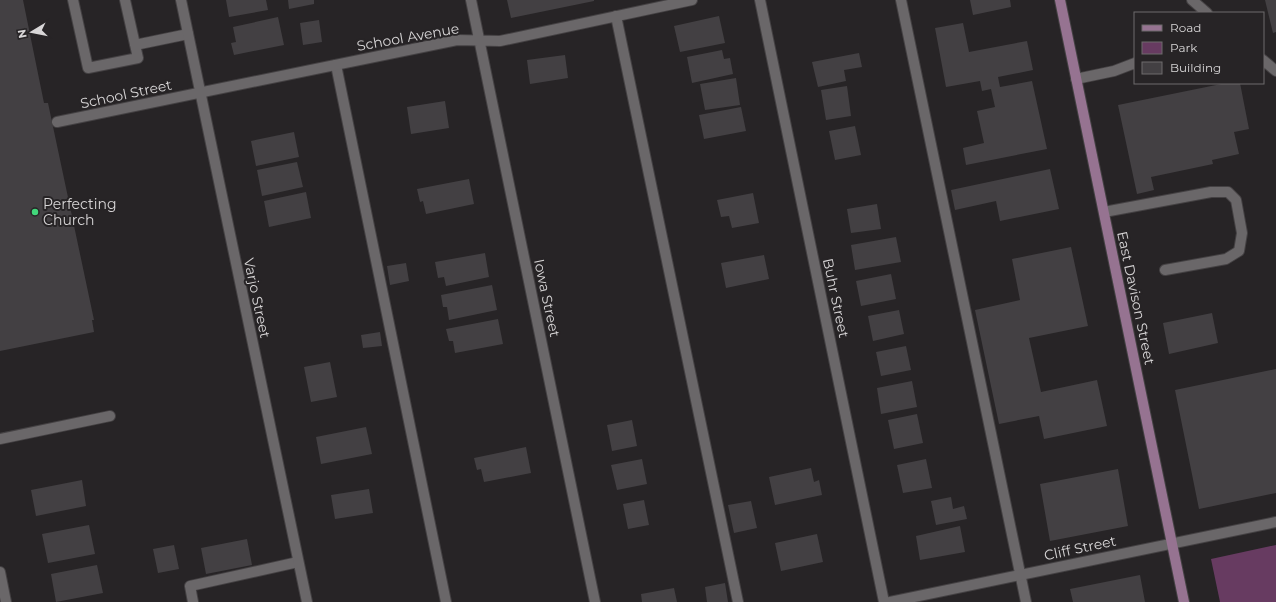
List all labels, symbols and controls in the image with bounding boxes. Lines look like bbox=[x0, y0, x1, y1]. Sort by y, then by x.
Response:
north arrow bbox=[12, 12, 52, 52]
legend bbox=[1134, 12, 1264, 84]
street label: School Avenue bbox=[355, 19, 461, 55]
text: Road bbox=[1170, 20, 1201, 35]
text: N bbox=[14, 28, 30, 39]
text: Park bbox=[1170, 40, 1198, 55]
text: Building bbox=[1170, 60, 1221, 75]
street label: School Street bbox=[79, 75, 174, 112]
place label: Perfecting Church bbox=[43, 195, 117, 229]
marker: Perfecting Church bbox=[30, 207, 40, 217]
street label: East Davison Street bbox=[1113, 230, 1159, 367]
street label: Varjo Street bbox=[240, 256, 274, 340]
street label: Buhr Street bbox=[819, 256, 853, 340]
street label: Iowa Street bbox=[530, 257, 564, 339]
street label: Cliff Street bbox=[1042, 532, 1118, 564]

